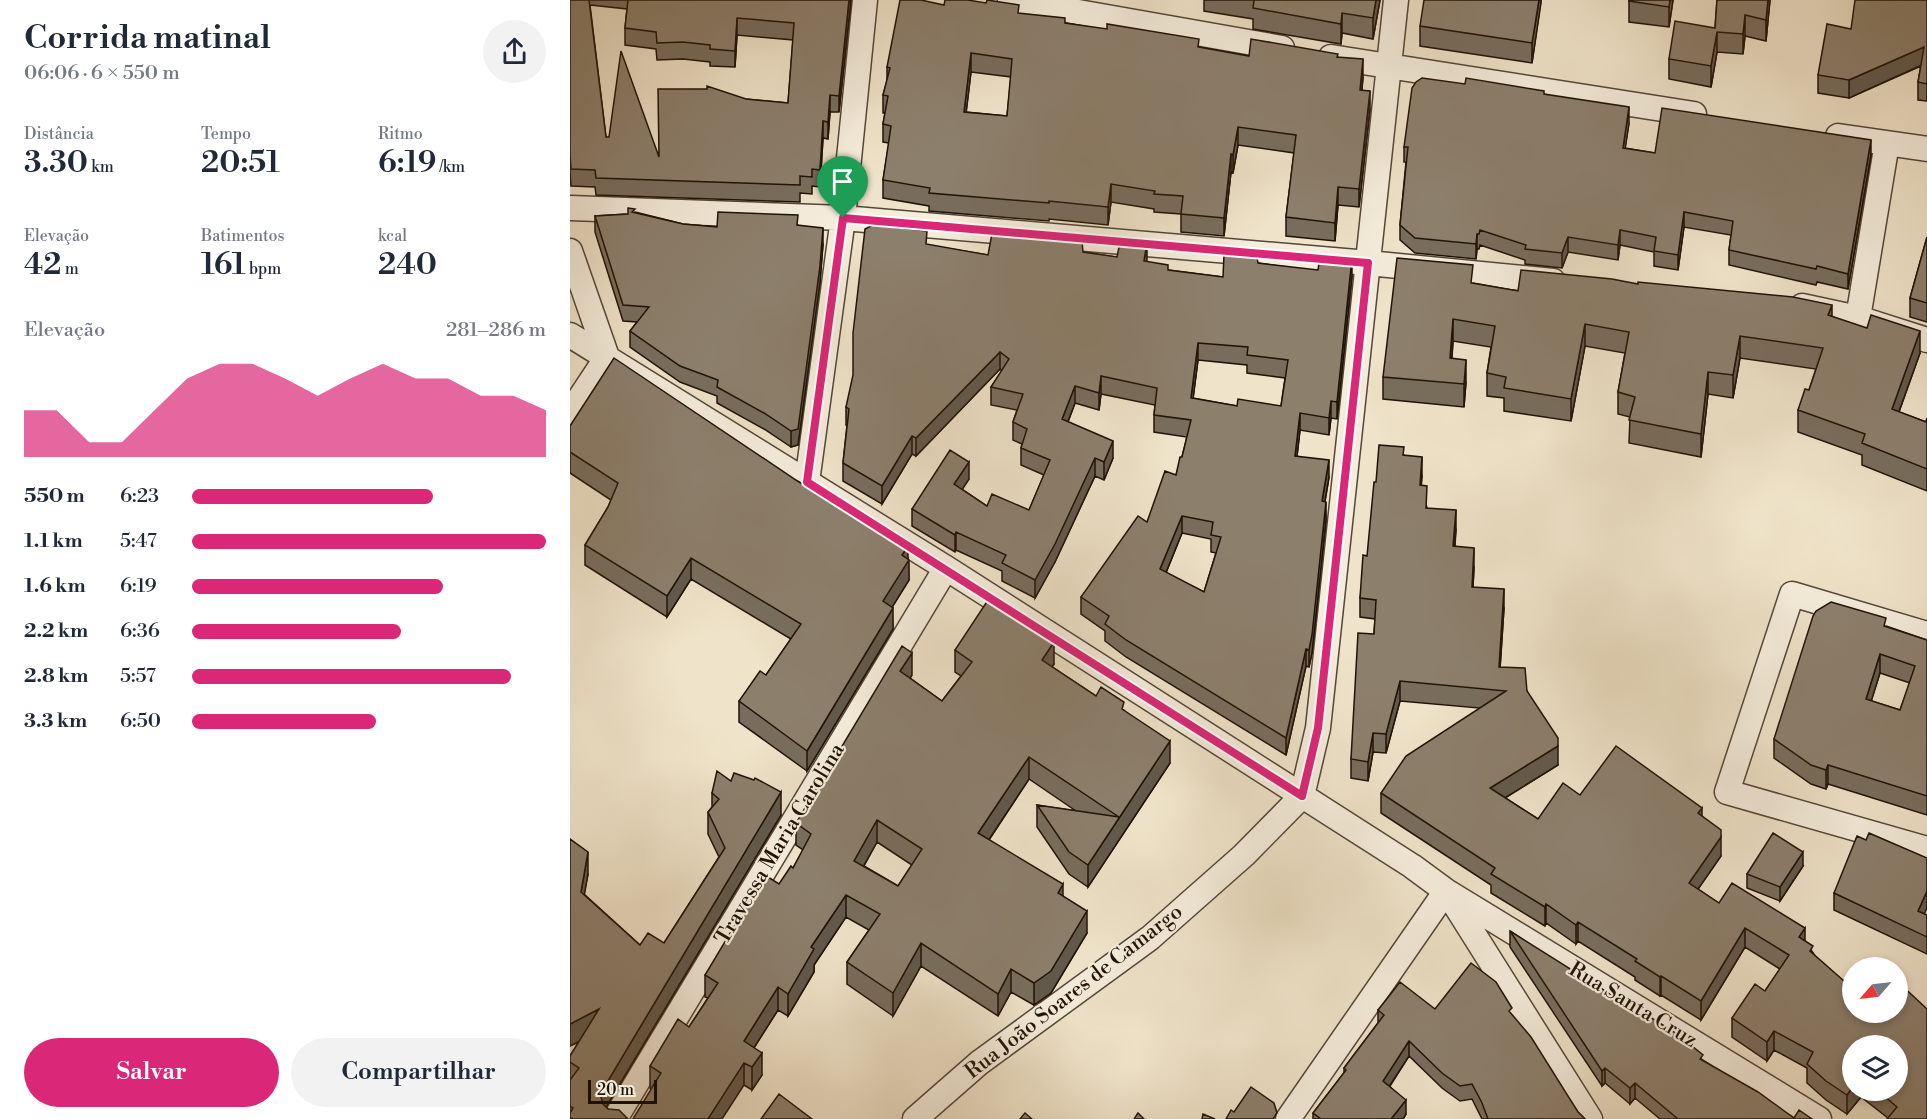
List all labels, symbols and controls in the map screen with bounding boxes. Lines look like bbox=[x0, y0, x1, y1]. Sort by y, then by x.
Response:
text: Corrida matinal bbox=[24, 18, 271, 59]
button: share bbox=[483, 20, 546, 83]
text: 06:06 · 6 × 550 m bbox=[24, 61, 180, 86]
text: Distância bbox=[24, 124, 94, 144]
text: Tempo bbox=[201, 124, 251, 144]
text: Ritmo bbox=[378, 124, 423, 144]
text: 3.30 bbox=[24, 144, 88, 182]
text: 20:51 bbox=[201, 144, 280, 182]
text: 6:19 bbox=[378, 144, 436, 182]
pin bbox=[817, 156, 868, 218]
text: km bbox=[88, 157, 114, 177]
text: /km bbox=[436, 157, 465, 177]
icon: arrive bbox=[826, 165, 859, 198]
text: Elevação bbox=[24, 226, 89, 246]
text: Batimentos bbox=[201, 226, 284, 246]
text: kcal bbox=[378, 226, 407, 246]
text: 42 bbox=[24, 246, 62, 284]
text: 161 bbox=[201, 246, 246, 284]
text: 240 bbox=[378, 246, 437, 284]
text: m bbox=[62, 259, 79, 279]
text: bpm bbox=[246, 259, 281, 279]
text: Elevação bbox=[24, 318, 105, 343]
text: 281–286 m bbox=[446, 318, 546, 343]
text: 550 m bbox=[24, 484, 85, 509]
text: 6:23 bbox=[120, 484, 159, 509]
text: 1.1 km bbox=[24, 529, 83, 554]
text: 5:47 bbox=[120, 529, 157, 554]
text: 1.6 km bbox=[24, 574, 86, 599]
text: 6:19 bbox=[120, 574, 157, 599]
text: 2.2 km bbox=[24, 619, 88, 644]
text: 6:36 bbox=[120, 619, 160, 644]
text: 2.8 km bbox=[24, 664, 88, 689]
text: 5:57 bbox=[120, 664, 156, 689]
text: 3.3 km bbox=[24, 709, 87, 734]
text: 6:50 bbox=[120, 709, 161, 734]
street label: Travessa Maria Carolina bbox=[710, 738, 851, 949]
street label: Rua João Soares de Camargo bbox=[960, 899, 1188, 1085]
street label: Rua Santa Cruz bbox=[1564, 956, 1702, 1054]
north arrow bbox=[1842, 957, 1908, 1023]
map controls bbox=[1842, 957, 1908, 1101]
button: layers bbox=[1842, 1035, 1908, 1101]
button: Salvar bbox=[24, 1038, 279, 1107]
button: Compartilhar bbox=[291, 1038, 546, 1107]
scale bar bbox=[588, 1077, 657, 1104]
text: 20 m bbox=[597, 1080, 634, 1100]

